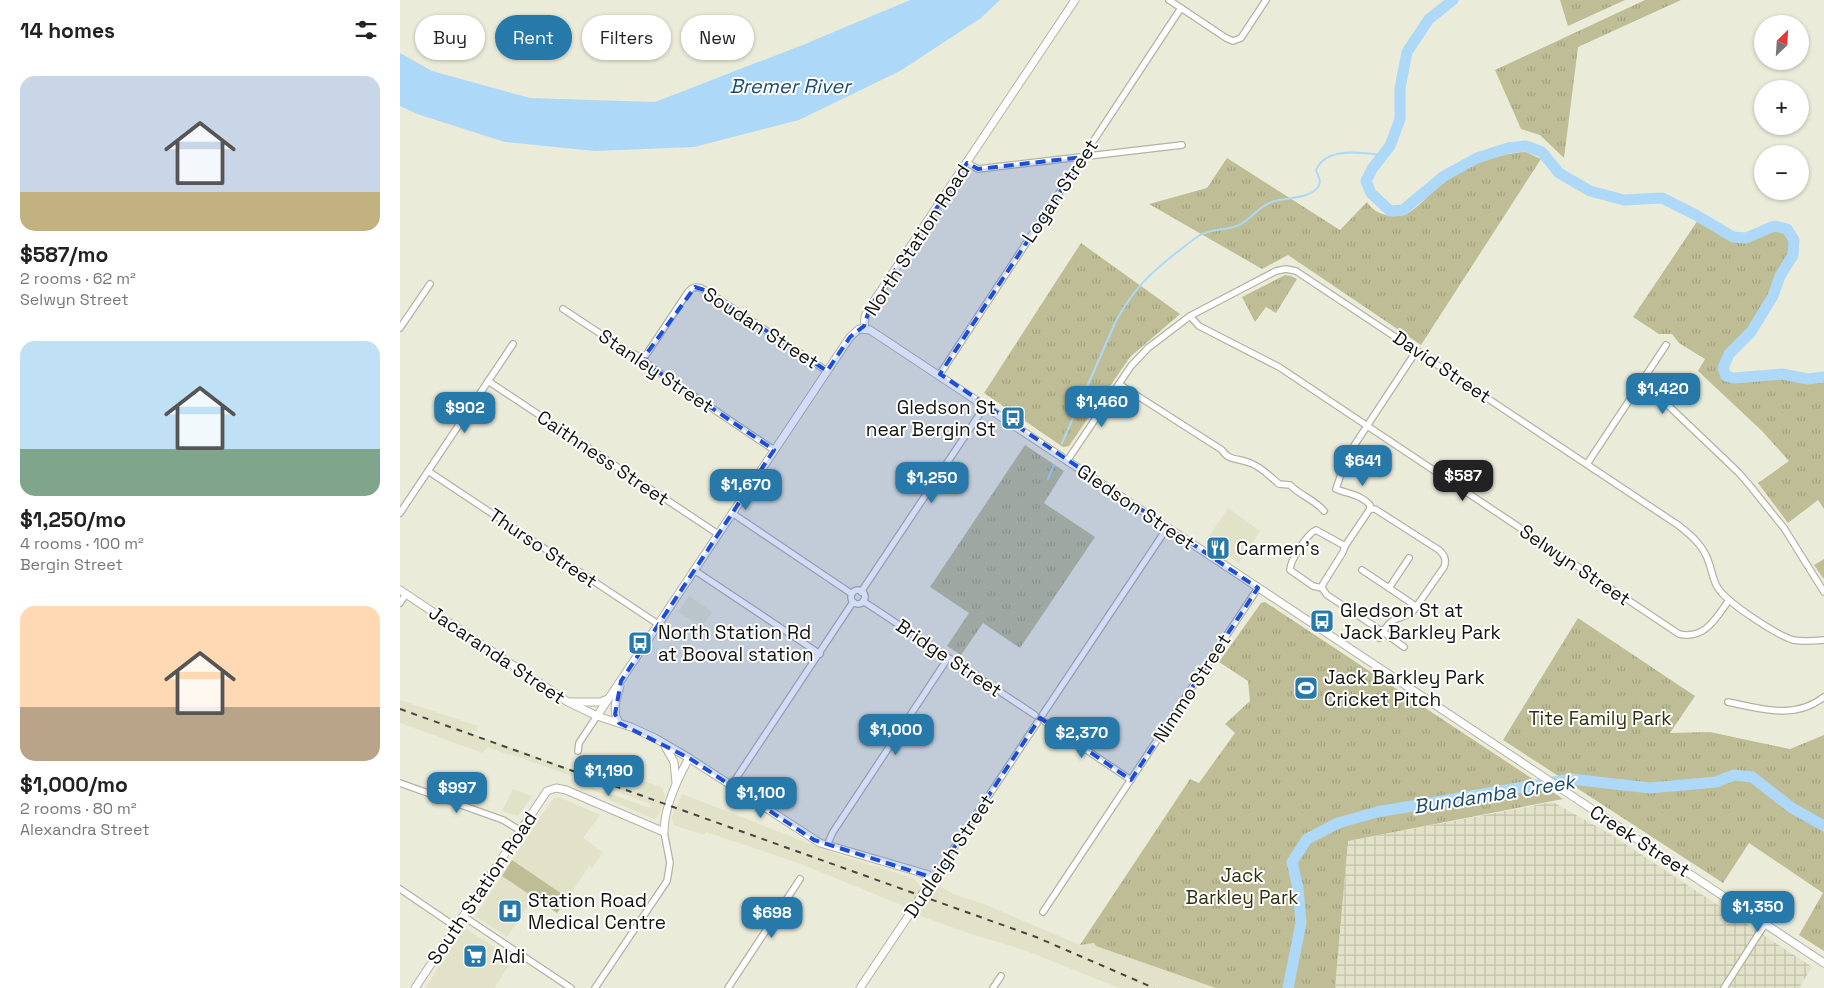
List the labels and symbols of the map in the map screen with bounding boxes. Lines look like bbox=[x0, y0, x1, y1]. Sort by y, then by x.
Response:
north arrow bbox=[1754, 15, 1809, 70]
water label: Bremer River bbox=[729, 73, 853, 99]
street label: Logan Street bbox=[1016, 134, 1104, 248]
street label: North Station Road bbox=[859, 159, 975, 321]
street label: Soudan Street bbox=[699, 281, 823, 375]
street label: Stanley Street bbox=[594, 323, 718, 419]
street label: David Street bbox=[1388, 325, 1496, 409]
pin: $1,420 bbox=[1622, 372, 1704, 415]
pin: $1,460 bbox=[1061, 386, 1143, 428]
pin: $902 bbox=[435, 392, 495, 434]
place label: Gledson St near Bergin St bbox=[866, 395, 996, 442]
street label: Caithness Street bbox=[532, 405, 674, 511]
bus stop icon: Gledson St near Bergin St bbox=[1000, 405, 1026, 431]
pin: $641 bbox=[1333, 444, 1393, 487]
street label: Gledson Street bbox=[1072, 458, 1200, 556]
pin: $587 bbox=[1433, 460, 1493, 502]
pin: $1,250 bbox=[891, 462, 973, 504]
pin: $1,670 bbox=[705, 468, 787, 511]
street label: Thurso Street bbox=[484, 502, 602, 594]
street label: Selwyn Street bbox=[1515, 519, 1635, 611]
restaurant icon: Carmen's bbox=[1205, 535, 1231, 561]
place label: Carmen's bbox=[1236, 536, 1320, 561]
place label: Gledson St at Jack Barkley Park bbox=[1340, 598, 1501, 645]
street label: Jacaranda Street bbox=[424, 600, 570, 710]
bus stop icon: Gledson St at Jack Barkley Park bbox=[1309, 608, 1335, 634]
street label: Bridge Street bbox=[891, 613, 1007, 703]
place label: North Station Rd at Booval station bbox=[658, 620, 814, 667]
street label: Nimmo Street bbox=[1148, 629, 1236, 747]
bus stop icon: North Station Rd at Booval station bbox=[627, 630, 653, 656]
place label: Jack Barkley Park Cricket Pitch bbox=[1324, 665, 1485, 712]
sports icon: Jack Barkley Park Cricket Pitch bbox=[1293, 675, 1319, 701]
park label: Tite Family Park bbox=[1529, 706, 1671, 731]
pin: $1,000 bbox=[855, 714, 937, 756]
pin: $2,370 bbox=[1041, 716, 1123, 759]
pin: $1,190 bbox=[568, 754, 650, 797]
water label: Bundamba Creek bbox=[1411, 768, 1579, 820]
pin: $997 bbox=[427, 772, 487, 814]
pin: $1,100 bbox=[720, 776, 802, 819]
street label: Dudleigh Street bbox=[898, 789, 1000, 923]
street label: Creek Street bbox=[1585, 799, 1695, 883]
street label: South Station Road bbox=[422, 807, 542, 969]
park label: Jack Barkley Park bbox=[1186, 863, 1298, 910]
place label: Station Road Medical Centre bbox=[528, 888, 666, 935]
pin: $1,350 bbox=[1717, 890, 1799, 933]
pin: $698 bbox=[742, 896, 802, 939]
hospital icon: Station Road Medical Centre bbox=[497, 898, 523, 924]
supermarket icon: Aldi bbox=[462, 943, 488, 969]
place label: Aldi bbox=[492, 944, 526, 969]

